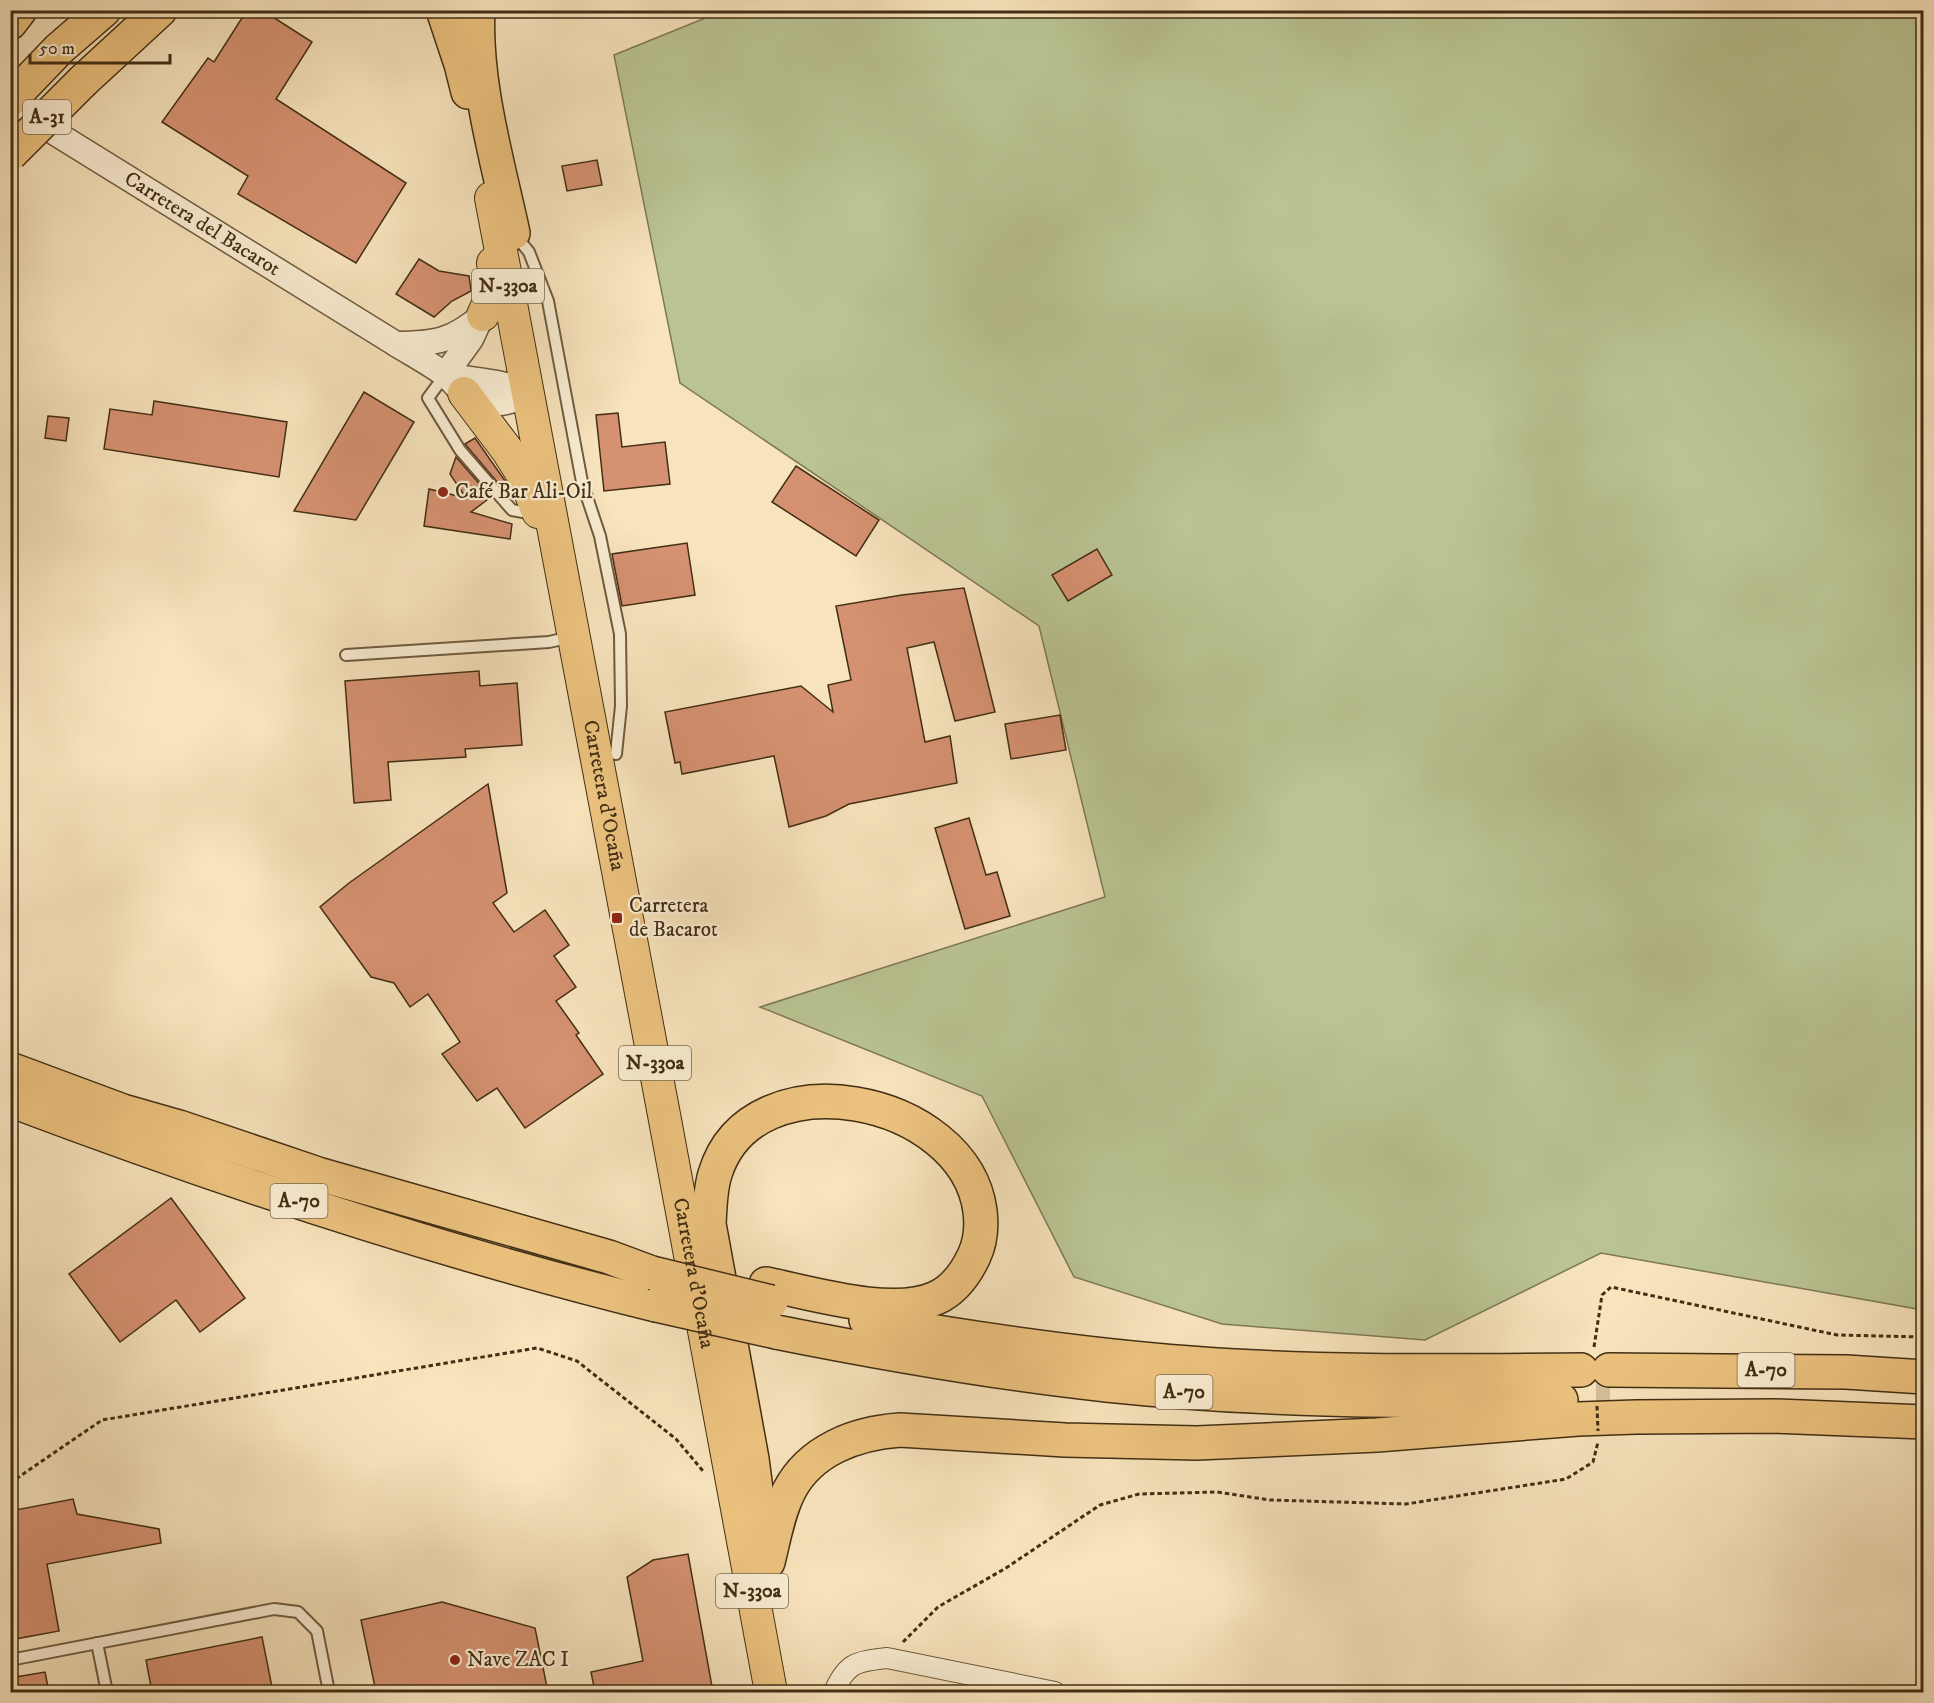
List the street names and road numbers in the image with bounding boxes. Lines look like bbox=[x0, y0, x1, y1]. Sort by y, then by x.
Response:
road number: A-31 bbox=[23, 100, 71, 134]
street label: Carretera del Bacarot bbox=[119, 166, 285, 282]
road number: N-330a bbox=[472, 269, 544, 303]
street label: Carretera d'Ocaña bbox=[577, 718, 631, 873]
road number: N-330a bbox=[619, 1046, 691, 1080]
road number: A-70 bbox=[270, 1184, 328, 1218]
street label: Carretera d'Ocaña bbox=[667, 1196, 720, 1351]
road number: A-70 bbox=[1738, 1353, 1794, 1387]
road number: A-70 bbox=[1156, 1375, 1212, 1409]
road number: N-330a bbox=[716, 1574, 788, 1608]

